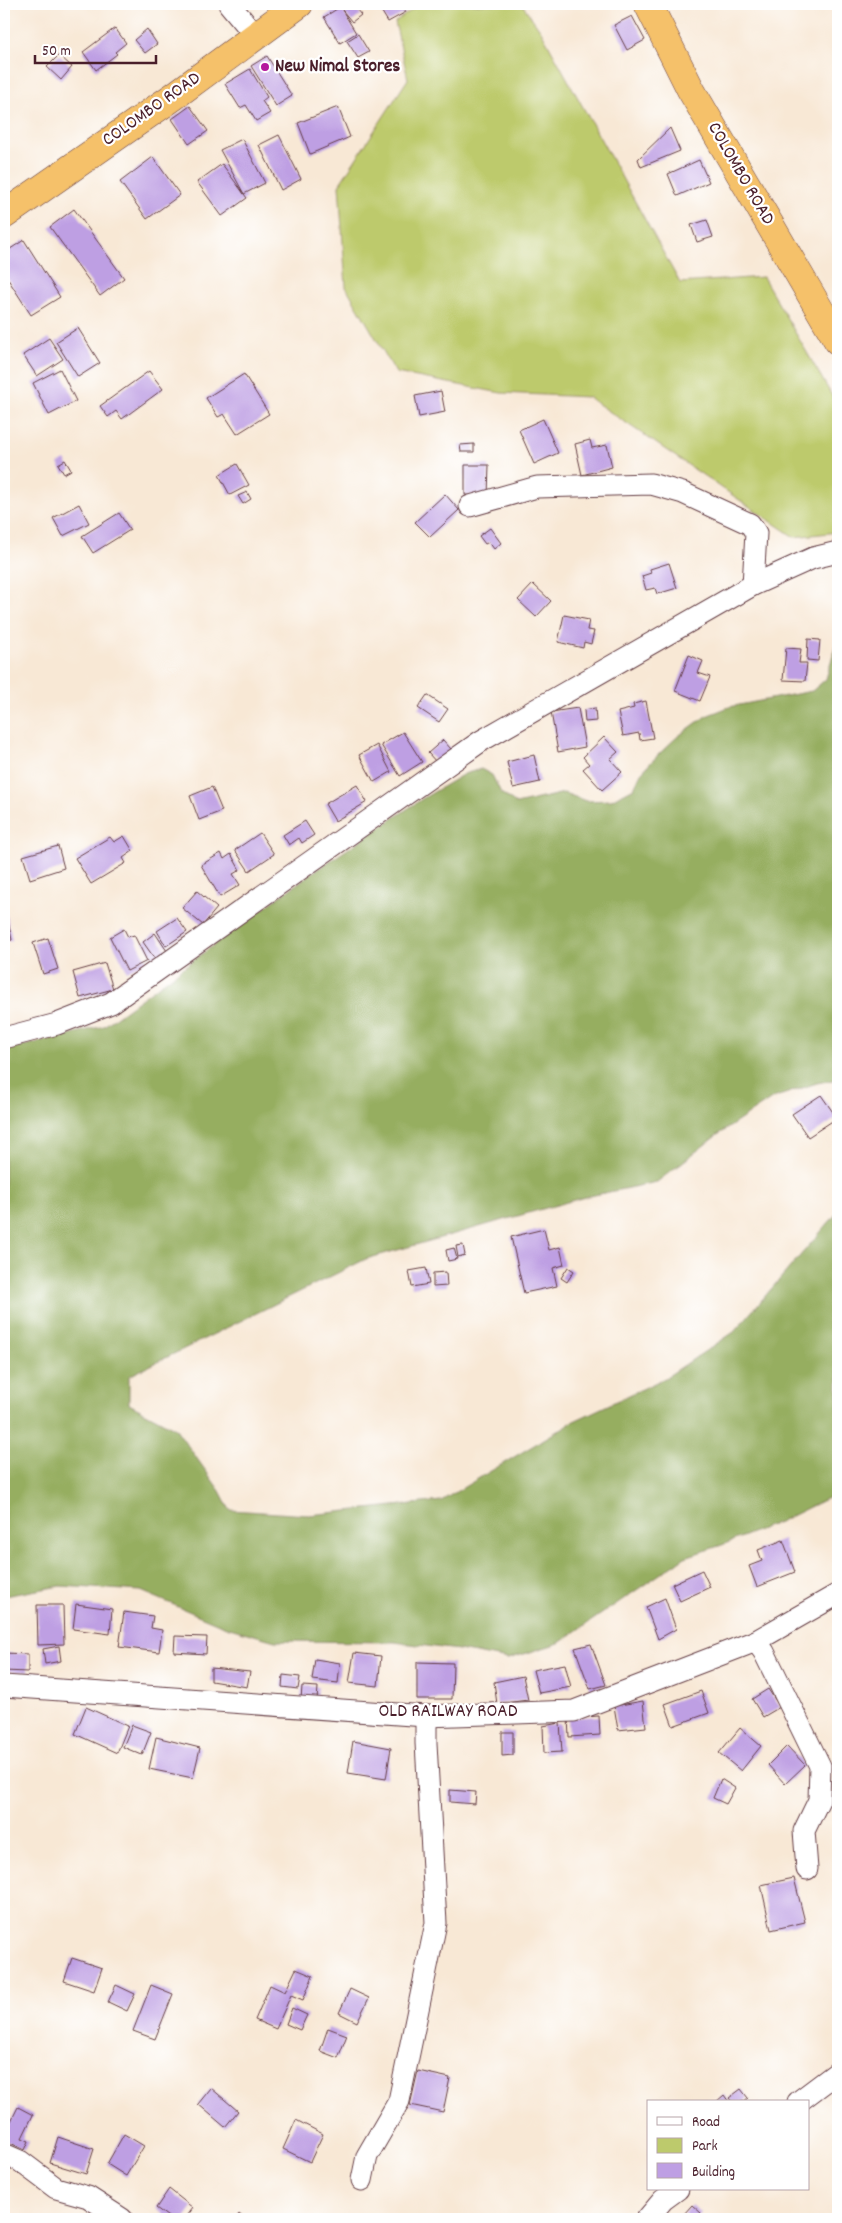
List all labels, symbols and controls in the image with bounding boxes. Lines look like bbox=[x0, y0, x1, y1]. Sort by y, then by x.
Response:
scale bar bbox=[35, 32, 156, 64]
text: 50 m bbox=[42, 41, 71, 63]
place label: New Nimal Stores bbox=[275, 54, 400, 81]
marker: New Nimal Stores bbox=[259, 61, 271, 73]
street label: COLOMBO ROAD bbox=[97, 66, 207, 154]
street label: COLOMBO ROAD bbox=[700, 118, 780, 231]
street label: OLD RAILWAY ROAD bbox=[378, 1699, 518, 1726]
legend bbox=[647, 2100, 810, 2190]
text: Road bbox=[692, 2112, 720, 2134]
text: Park bbox=[692, 2136, 718, 2158]
text: Building bbox=[692, 2162, 735, 2184]

